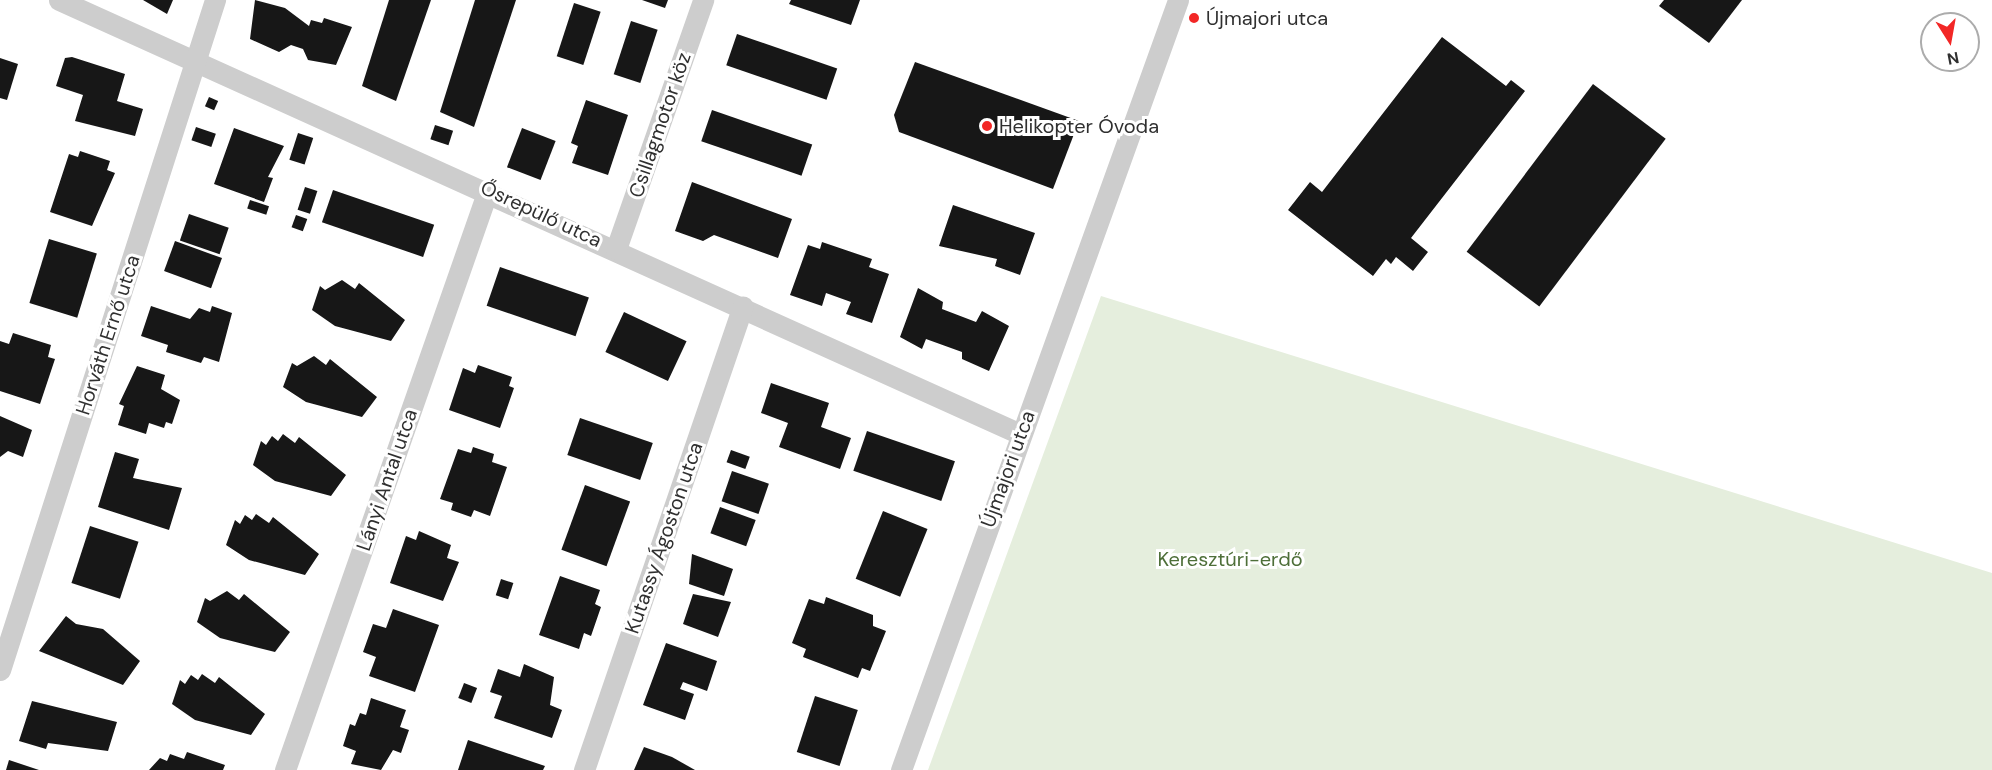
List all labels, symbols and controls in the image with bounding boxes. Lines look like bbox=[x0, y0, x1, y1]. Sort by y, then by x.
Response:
place label: Újmajori utca bbox=[1206, 6, 1328, 30]
marker: Újmajori utca bbox=[1187, 11, 1201, 25]
north arrow bbox=[1920, 12, 1980, 72]
text: N bbox=[1945, 47, 1961, 70]
street label: Csillagmotor köz bbox=[624, 49, 696, 201]
place label: Helikopter Óvoda bbox=[999, 114, 1159, 138]
marker: Helikopter Óvoda bbox=[980, 119, 994, 133]
street label: Ősrepülő utca bbox=[477, 175, 605, 253]
street label: Horváth Ernő utca bbox=[71, 252, 145, 418]
street label: Lányi Antal utca bbox=[351, 406, 423, 554]
street label: Újmajori utca bbox=[976, 407, 1040, 531]
street label: Kutassy Ágoston utca bbox=[620, 439, 708, 637]
park label: Keresztúri-erdő bbox=[1157, 547, 1303, 571]

